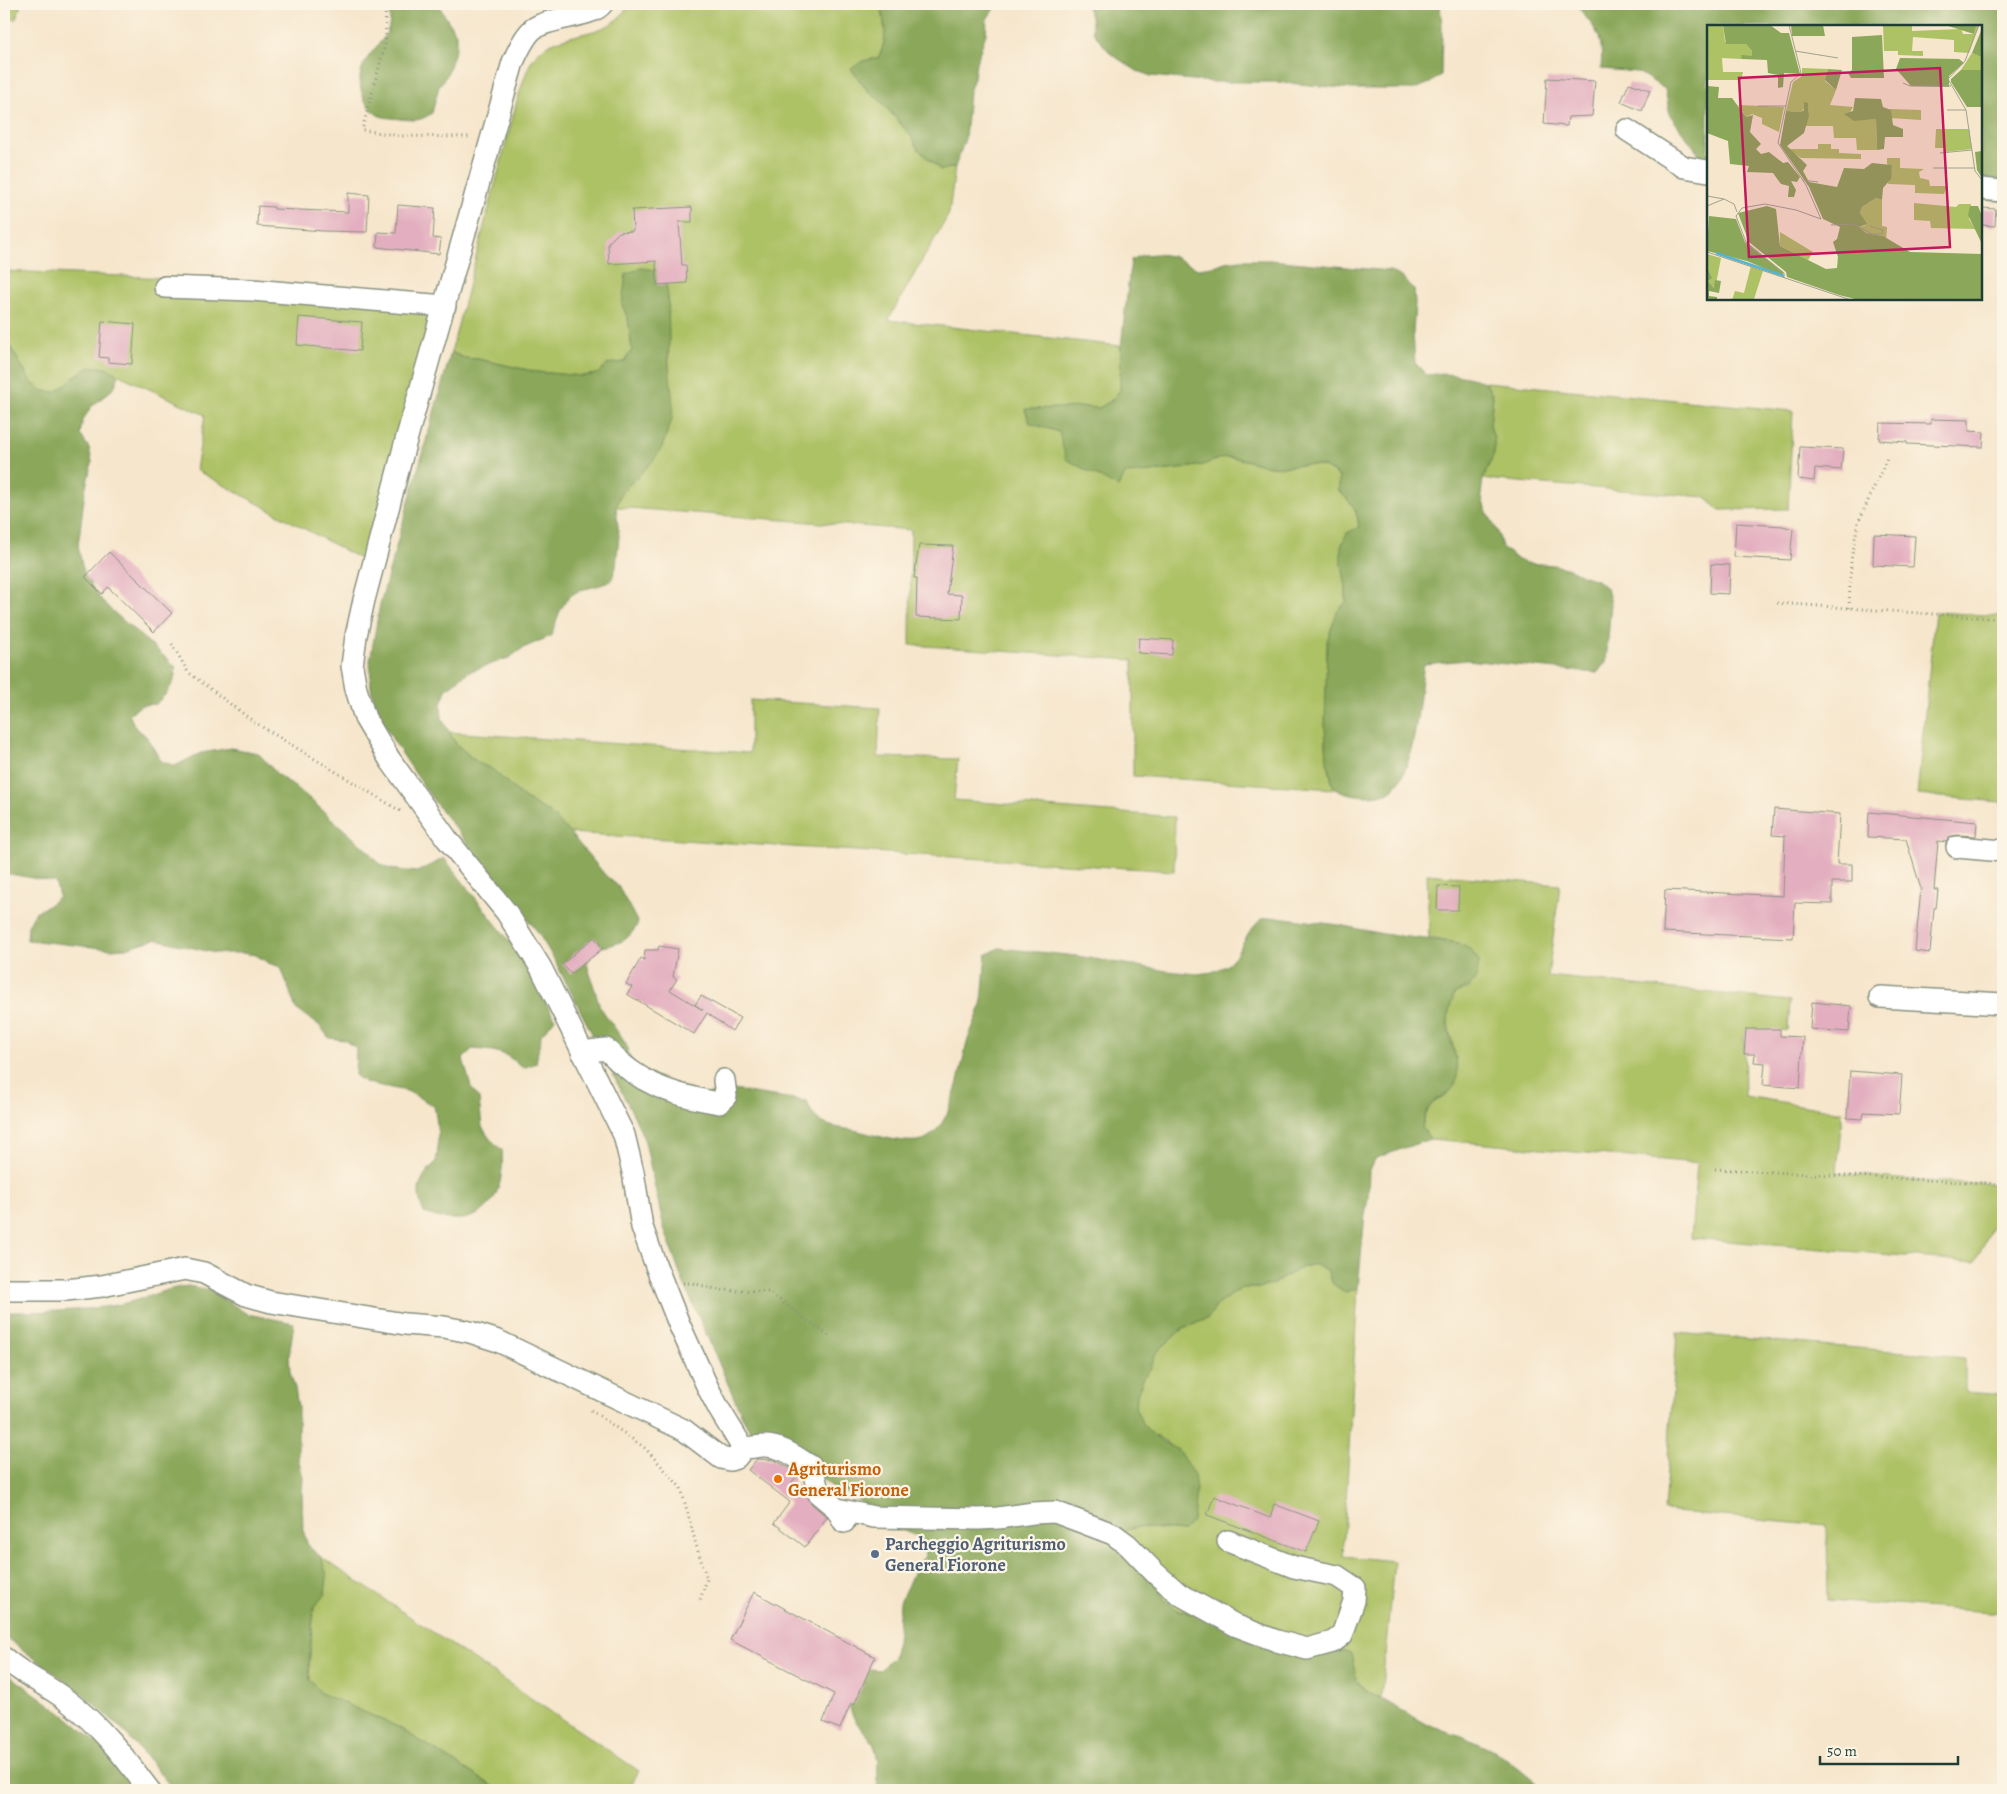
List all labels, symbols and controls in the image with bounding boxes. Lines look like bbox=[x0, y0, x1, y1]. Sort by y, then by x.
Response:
inset map bbox=[1707, 25, 1982, 300]
place label: Agriturismo General Fiorone bbox=[787, 1457, 909, 1502]
marker: Agriturismo General Fiorone bbox=[772, 1473, 784, 1485]
place label: Parcheggio Agriturismo General Fiorone bbox=[885, 1532, 1066, 1577]
marker: Parcheggio Agriturismo General Fiorone bbox=[869, 1548, 881, 1560]
scale bar bbox=[1820, 1734, 1957, 1766]
text: 50 m bbox=[1827, 1741, 1857, 1761]

